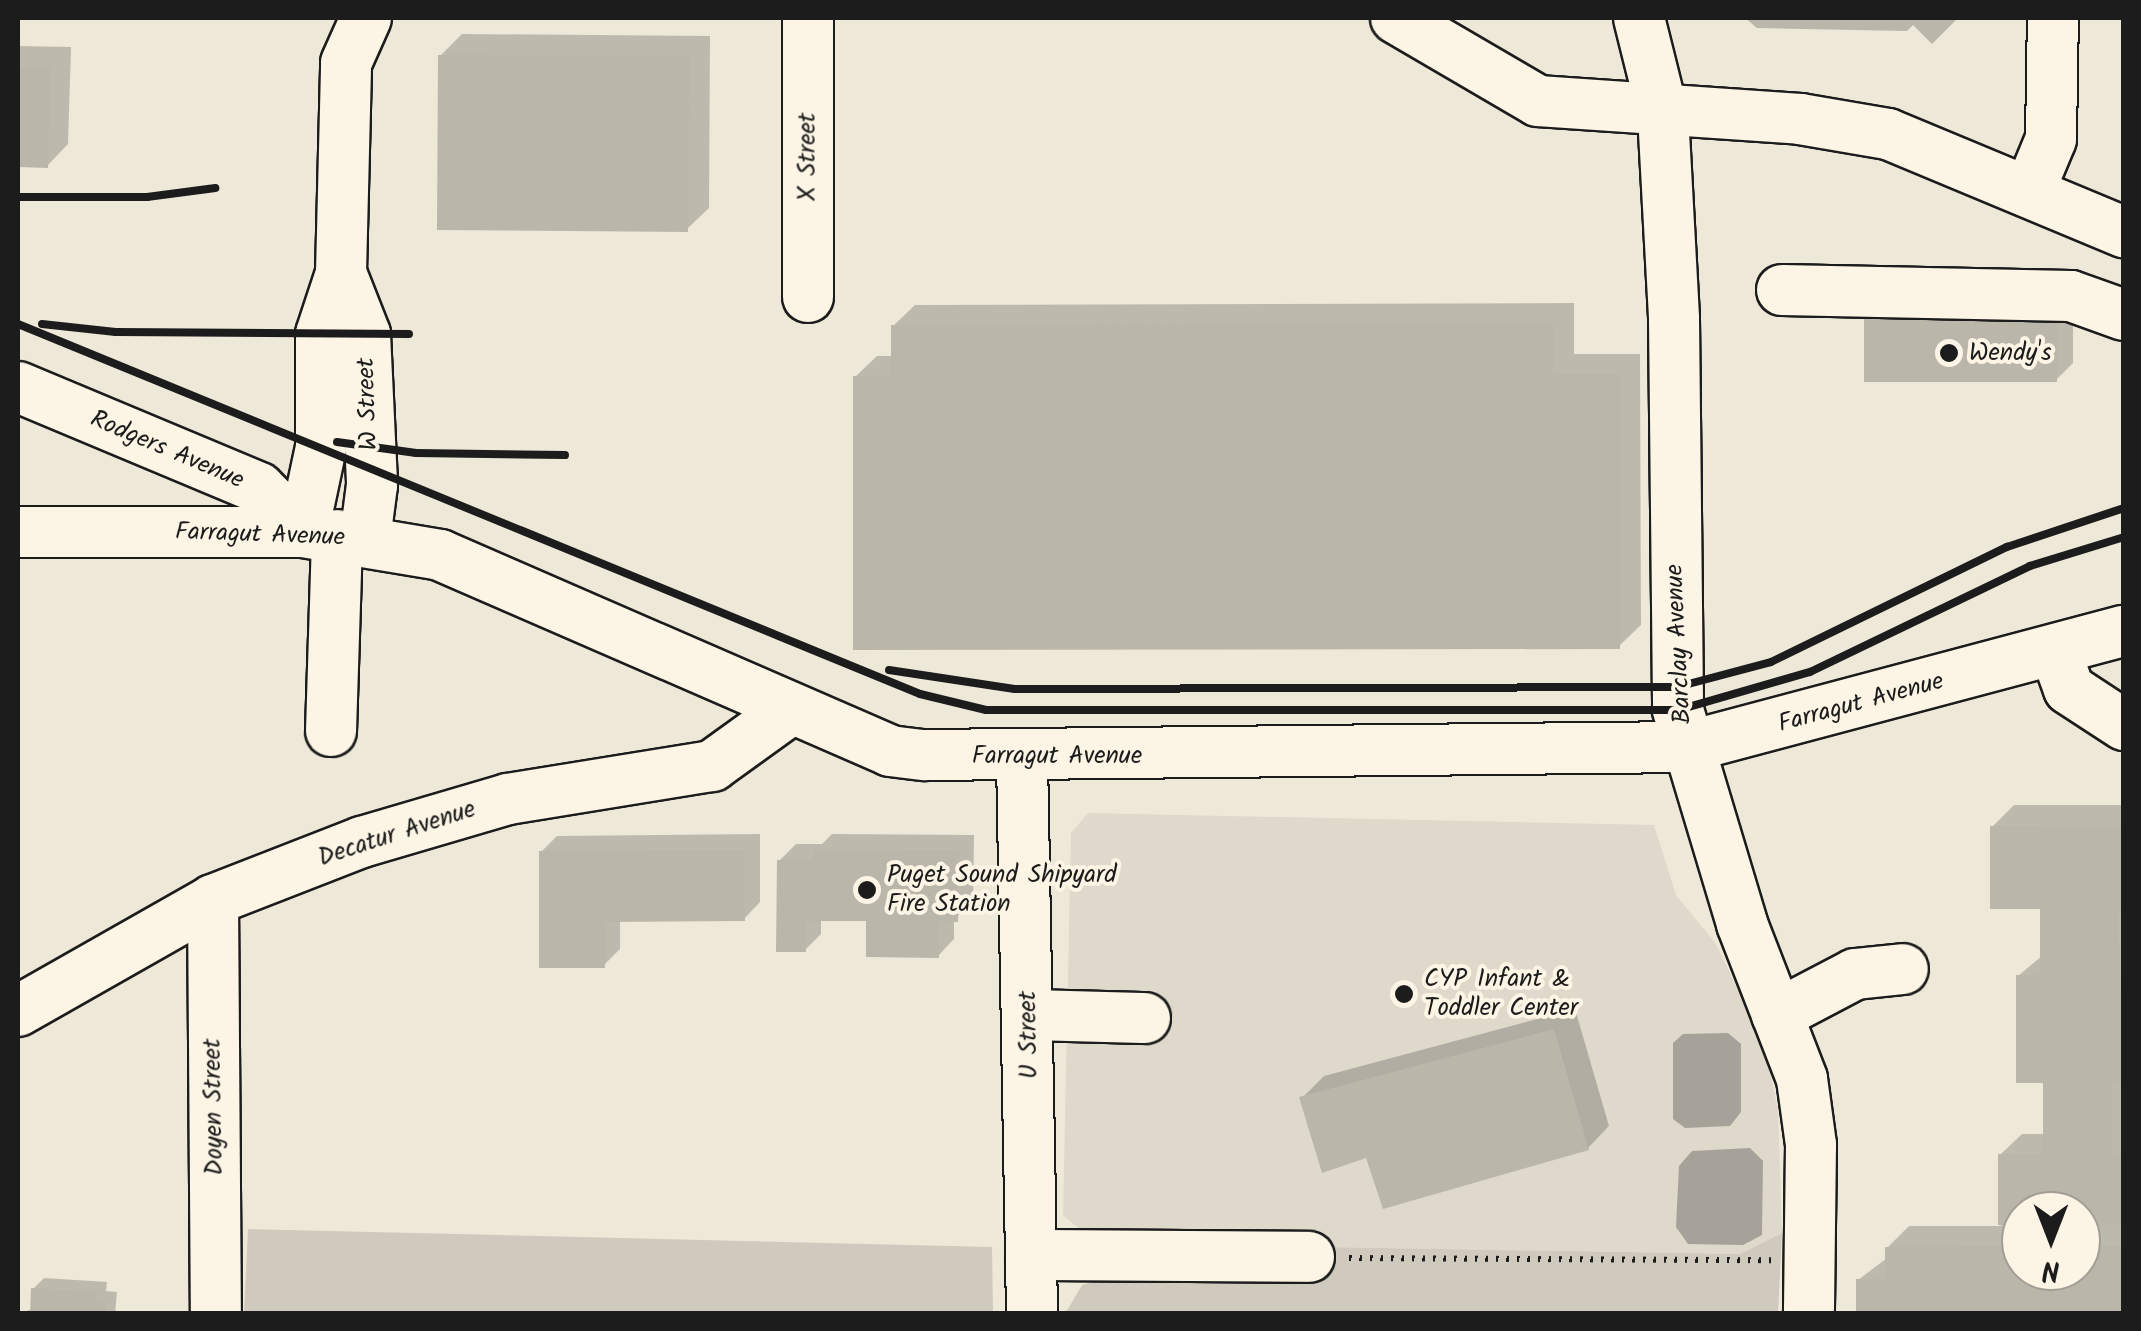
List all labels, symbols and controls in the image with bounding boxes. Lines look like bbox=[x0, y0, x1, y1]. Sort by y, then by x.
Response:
street label: X Street bbox=[793, 112, 823, 202]
place label: Wendy's bbox=[1969, 338, 2052, 368]
marker: Wendy's bbox=[1938, 342, 1960, 364]
street label: W Street bbox=[351, 357, 385, 451]
street label: Rodgers Avenue bbox=[86, 404, 248, 496]
street label: Farragut Avenue bbox=[174, 517, 346, 553]
street label: Barclay Avenue bbox=[1660, 563, 1698, 725]
street label: Farragut Avenue bbox=[1775, 666, 1947, 740]
street label: Farragut Avenue bbox=[972, 741, 1142, 771]
street label: Decatur Avenue bbox=[314, 794, 480, 874]
place label: Puget Sound Shipyard Fire Station bbox=[887, 861, 1117, 920]
marker: Puget Sound Shipyard Fire Station bbox=[856, 879, 878, 901]
place label: CYP Infant & Toddler Center bbox=[1424, 965, 1578, 1024]
marker: CYP Infant & Toddler Center bbox=[1393, 983, 1415, 1005]
street label: U Street bbox=[1013, 991, 1045, 1079]
street label: Doyen Street bbox=[198, 1038, 230, 1176]
north arrow bbox=[2001, 1191, 2101, 1291]
text: N bbox=[2042, 1247, 2060, 1292]

